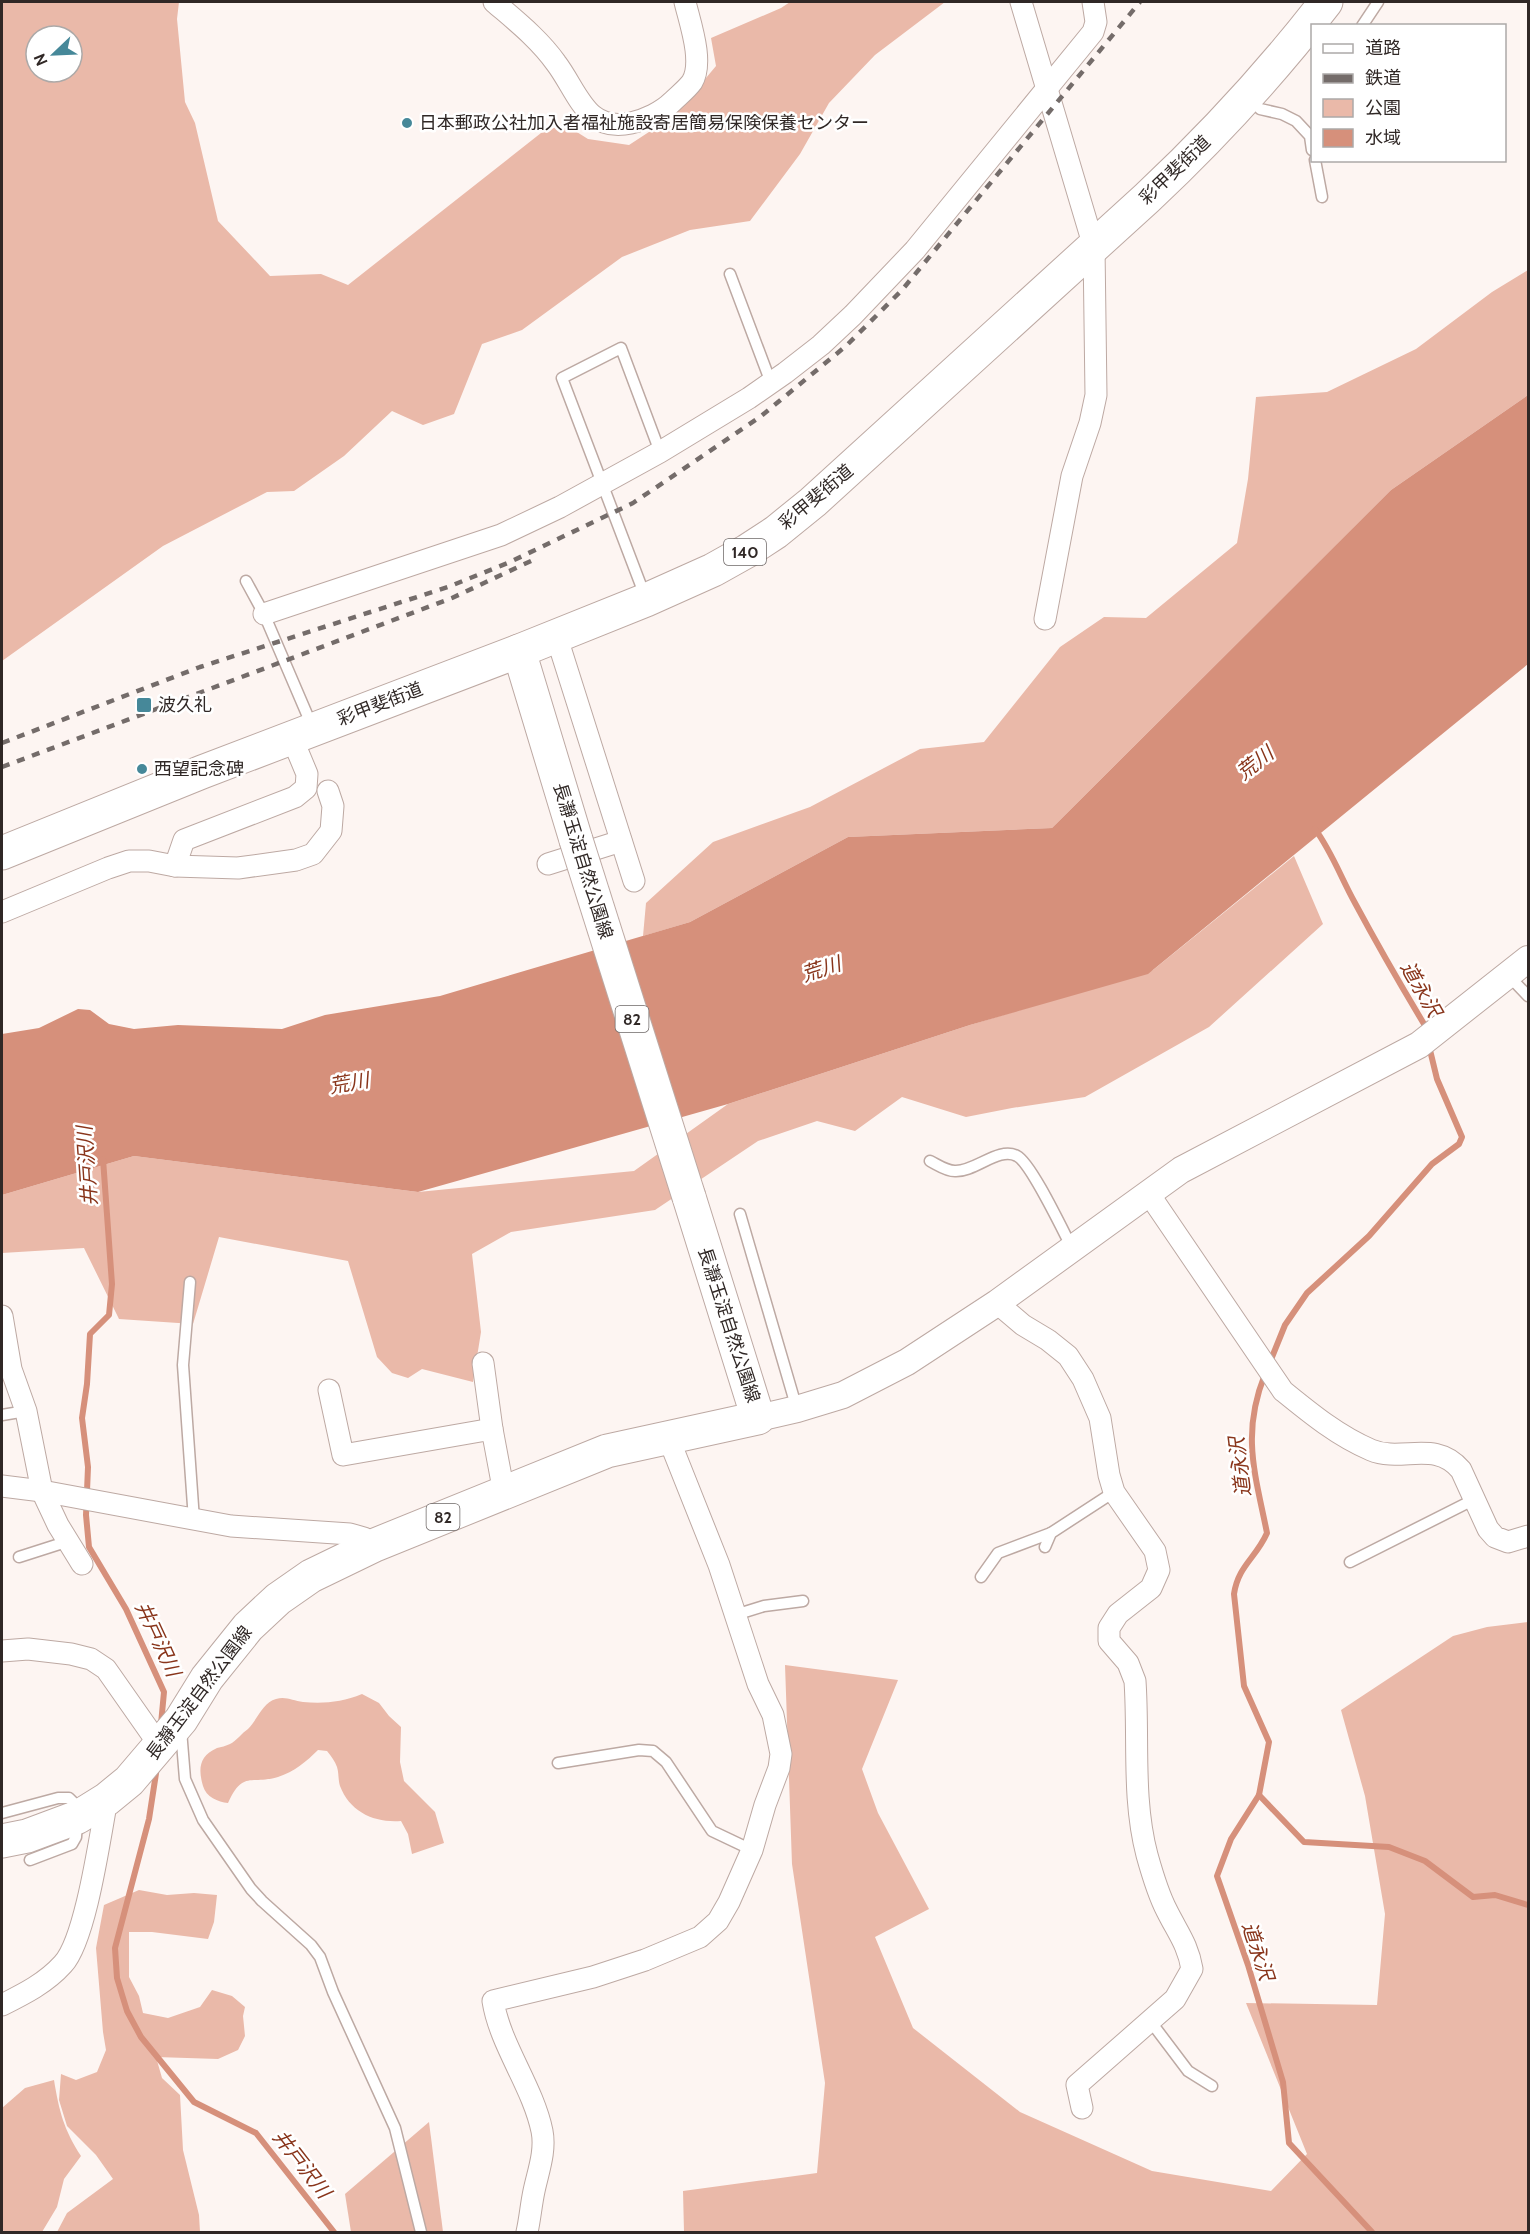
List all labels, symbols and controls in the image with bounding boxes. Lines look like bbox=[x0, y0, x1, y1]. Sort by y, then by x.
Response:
north arrow bbox=[24, 24, 84, 84]
legend bbox=[1311, 24, 1506, 162]
text: 道路 bbox=[1365, 37, 1401, 59]
text: N bbox=[30, 51, 52, 69]
text: 鉄道 bbox=[1365, 67, 1401, 89]
text: 公園 bbox=[1365, 97, 1401, 119]
place label: 日本郵政公社加入者福祉施設寄居簡易保険保養センター bbox=[419, 112, 869, 134]
marker: 日本郵政公社加入者福祉施設寄居簡易保険保養センター bbox=[400, 116, 414, 130]
text: 水域 bbox=[1365, 127, 1401, 149]
street label: 彩甲斐街道 bbox=[1135, 131, 1215, 209]
street label: 彩甲斐街道 bbox=[774, 460, 858, 534]
road number: 140 bbox=[724, 539, 766, 565]
street label: 彩甲斐街道 bbox=[334, 678, 426, 730]
place label: 波久礼 bbox=[158, 694, 212, 716]
marker: 波久礼 bbox=[135, 696, 153, 714]
water label: 荒川 bbox=[1232, 740, 1280, 785]
place label: 西望記念碑 bbox=[154, 758, 244, 780]
marker: 西望記念碑 bbox=[135, 762, 149, 776]
street label: 長瀞玉淀自然公園線 bbox=[549, 780, 617, 942]
water label: 荒川 bbox=[798, 951, 846, 987]
water label: 道永沢 bbox=[1396, 957, 1448, 1024]
road number: 82 bbox=[616, 1006, 648, 1032]
water label: 荒川 bbox=[327, 1067, 373, 1098]
water label: 井戸沢川 bbox=[72, 1123, 102, 1207]
street label: 長瀞玉淀自然公園線 bbox=[694, 1245, 764, 1405]
water label: 道永沢 bbox=[1224, 1433, 1256, 1498]
road number: 82 bbox=[426, 1504, 460, 1530]
water label: 井戸沢川 bbox=[130, 1598, 187, 1682]
street label: 長瀞玉淀自然公園線 bbox=[141, 1622, 257, 1764]
water label: 道永沢 bbox=[1237, 1919, 1280, 1986]
water label: 井戸沢川 bbox=[268, 2125, 337, 2204]

